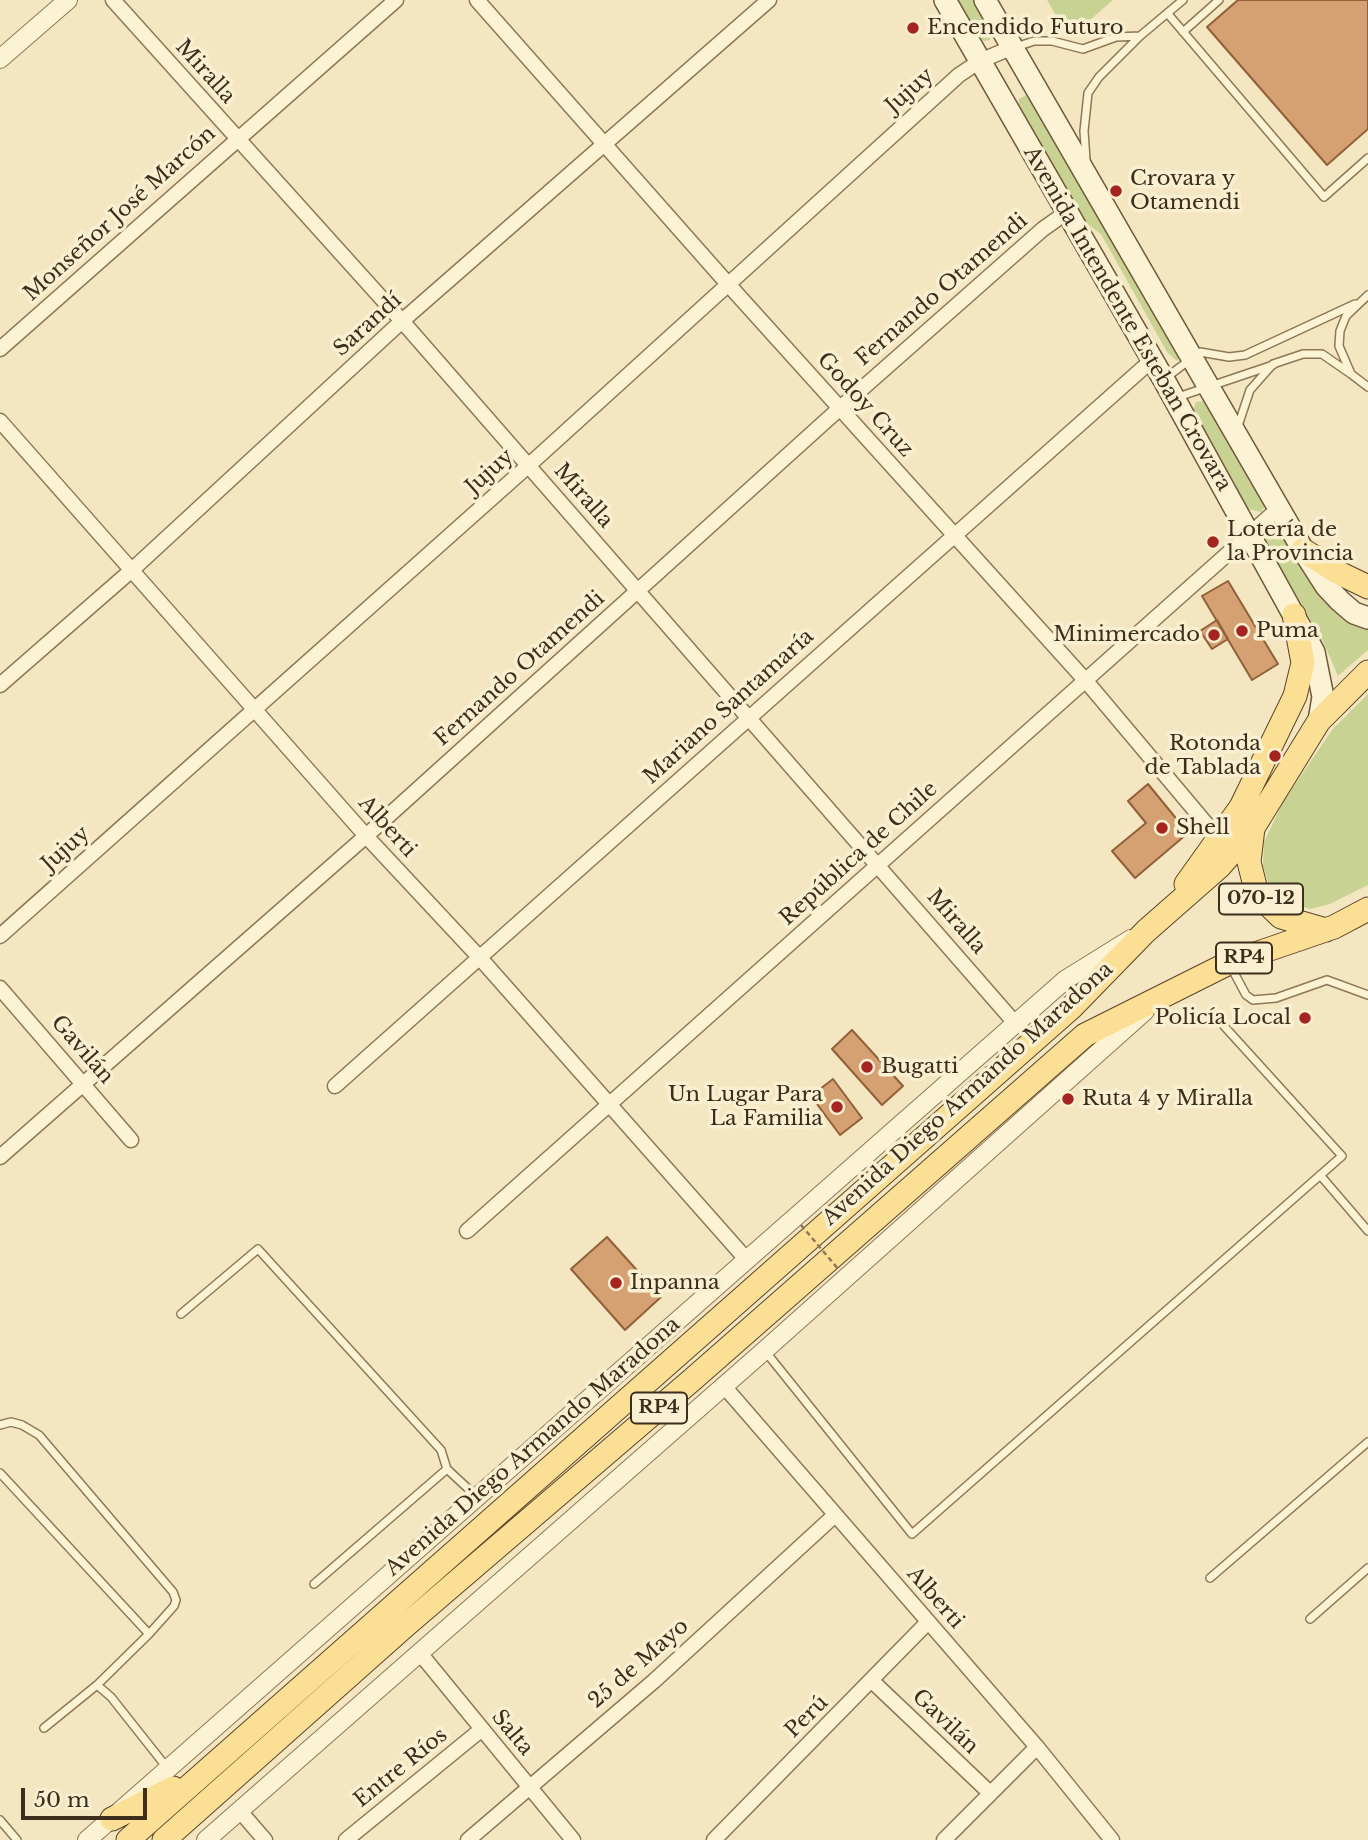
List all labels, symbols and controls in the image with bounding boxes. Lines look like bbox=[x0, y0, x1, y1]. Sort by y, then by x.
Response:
place label: Encendido Futuro bbox=[927, 15, 1123, 41]
marker: Encendido Futuro bbox=[905, 20, 921, 36]
street label: Miralla bbox=[170, 35, 240, 109]
street label: Jujuy bbox=[881, 63, 939, 119]
street label: Monseñor José Marcón bbox=[19, 121, 221, 307]
street label: Avenida Intendente Esteban Crovara bbox=[1018, 142, 1236, 496]
place label: Crovara y Otamendi bbox=[1130, 166, 1240, 216]
marker: Crovara y Otamendi bbox=[1108, 183, 1124, 199]
street label: Fernando Otamendi bbox=[851, 208, 1033, 372]
street label: Sarandí bbox=[329, 288, 407, 362]
street label: Godoy Cruz bbox=[812, 348, 918, 462]
street label: Jujuy bbox=[461, 444, 519, 500]
street label: Miralla bbox=[548, 459, 618, 533]
place label: Lotería de la Provincia bbox=[1227, 517, 1354, 567]
marker: Lotería de la Provincia bbox=[1205, 534, 1221, 550]
street label: Fernando Otamendi bbox=[430, 586, 610, 752]
place label: Puma bbox=[1256, 618, 1319, 644]
place label: Minimercado bbox=[1053, 622, 1200, 648]
marker: Puma bbox=[1234, 623, 1250, 639]
street label: Mariano Santamaría bbox=[639, 624, 819, 790]
marker: Minimercado bbox=[1206, 627, 1222, 643]
place label: Rotonda de Tablada bbox=[1144, 731, 1261, 781]
marker: Rotonda de Tablada bbox=[1267, 748, 1283, 764]
street label: República de Chile bbox=[775, 777, 943, 931]
street label: Alberti bbox=[353, 791, 421, 863]
place label: Shell bbox=[1176, 815, 1230, 841]
marker: Shell bbox=[1154, 820, 1170, 836]
street label: Jujuy bbox=[37, 821, 95, 877]
road number: 070-12 bbox=[1219, 884, 1303, 914]
street label: Miralla bbox=[921, 885, 991, 959]
road number: RP4 bbox=[1216, 942, 1272, 974]
street label: Avenida Diego Armando Maradona bbox=[818, 957, 1118, 1231]
place label: Policía Local bbox=[1155, 1005, 1291, 1031]
marker: Policía Local bbox=[1297, 1010, 1313, 1026]
street label: Gavilán bbox=[45, 1011, 119, 1089]
place label: Bugatti bbox=[881, 1054, 958, 1080]
marker: Bugatti bbox=[859, 1059, 875, 1075]
place label: Un Lugar Para La Familia bbox=[668, 1082, 823, 1132]
place label: Ruta 4 y Miralla bbox=[1082, 1086, 1253, 1112]
marker: Ruta 4 y Miralla bbox=[1060, 1091, 1076, 1107]
marker: Un Lugar Para La Familia bbox=[829, 1099, 845, 1115]
place label: Inpanna bbox=[630, 1270, 720, 1296]
marker: Inpanna bbox=[608, 1275, 624, 1291]
street label: Avenida Diego Armando Maradona bbox=[381, 1312, 685, 1582]
road number: RP4 bbox=[631, 1392, 687, 1424]
street label: Alberti bbox=[901, 1562, 969, 1634]
street label: 25 de Mayo bbox=[584, 1614, 694, 1714]
street label: Gavilán bbox=[907, 1684, 983, 1760]
street label: Perú bbox=[780, 1690, 834, 1744]
street label: Salta bbox=[486, 1705, 538, 1761]
street label: Entre Ríos bbox=[349, 1723, 453, 1813]
scale bar bbox=[24, 1773, 150, 1817]
text: 50 m bbox=[34, 1787, 89, 1813]

